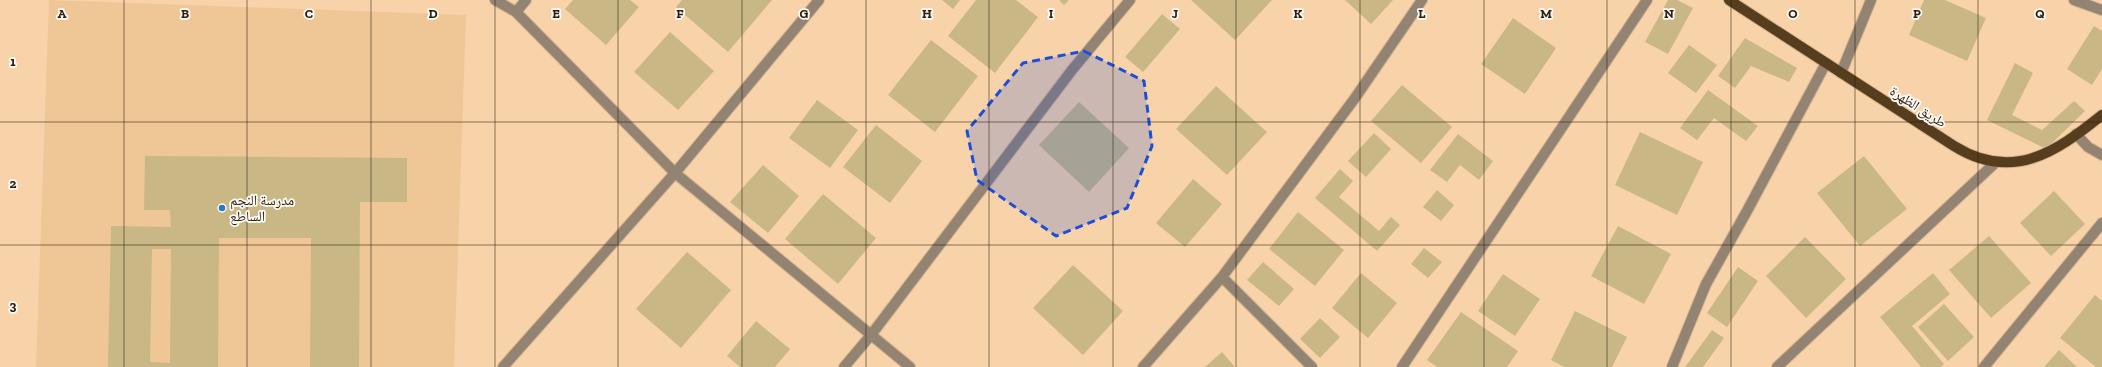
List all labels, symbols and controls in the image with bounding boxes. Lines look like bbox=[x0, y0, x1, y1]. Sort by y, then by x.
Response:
text: A bbox=[58, 6, 67, 21]
text: B bbox=[181, 6, 189, 21]
text: C bbox=[305, 6, 313, 21]
text: D bbox=[428, 6, 438, 21]
text: E bbox=[552, 6, 560, 21]
text: F bbox=[676, 6, 684, 21]
text: G bbox=[800, 6, 809, 21]
text: H bbox=[922, 6, 932, 21]
text: I bbox=[1049, 6, 1054, 21]
text: J bbox=[1172, 6, 1178, 21]
text: K bbox=[1294, 6, 1303, 21]
text: L bbox=[1418, 6, 1426, 21]
text: M bbox=[1540, 6, 1552, 21]
text: N bbox=[1664, 6, 1674, 21]
text: O bbox=[1788, 6, 1798, 21]
text: P bbox=[1913, 6, 1921, 21]
text: Q bbox=[2035, 6, 2045, 21]
text: 1 bbox=[10, 54, 16, 69]
street label: طريق الظهرة bbox=[1886, 83, 1949, 132]
text: 2 bbox=[10, 176, 17, 191]
place label: مدرسة النجم الساطع bbox=[230, 192, 294, 226]
marker: مدرسة النجم الساطع bbox=[217, 203, 227, 213]
text: 3 bbox=[10, 298, 17, 313]

